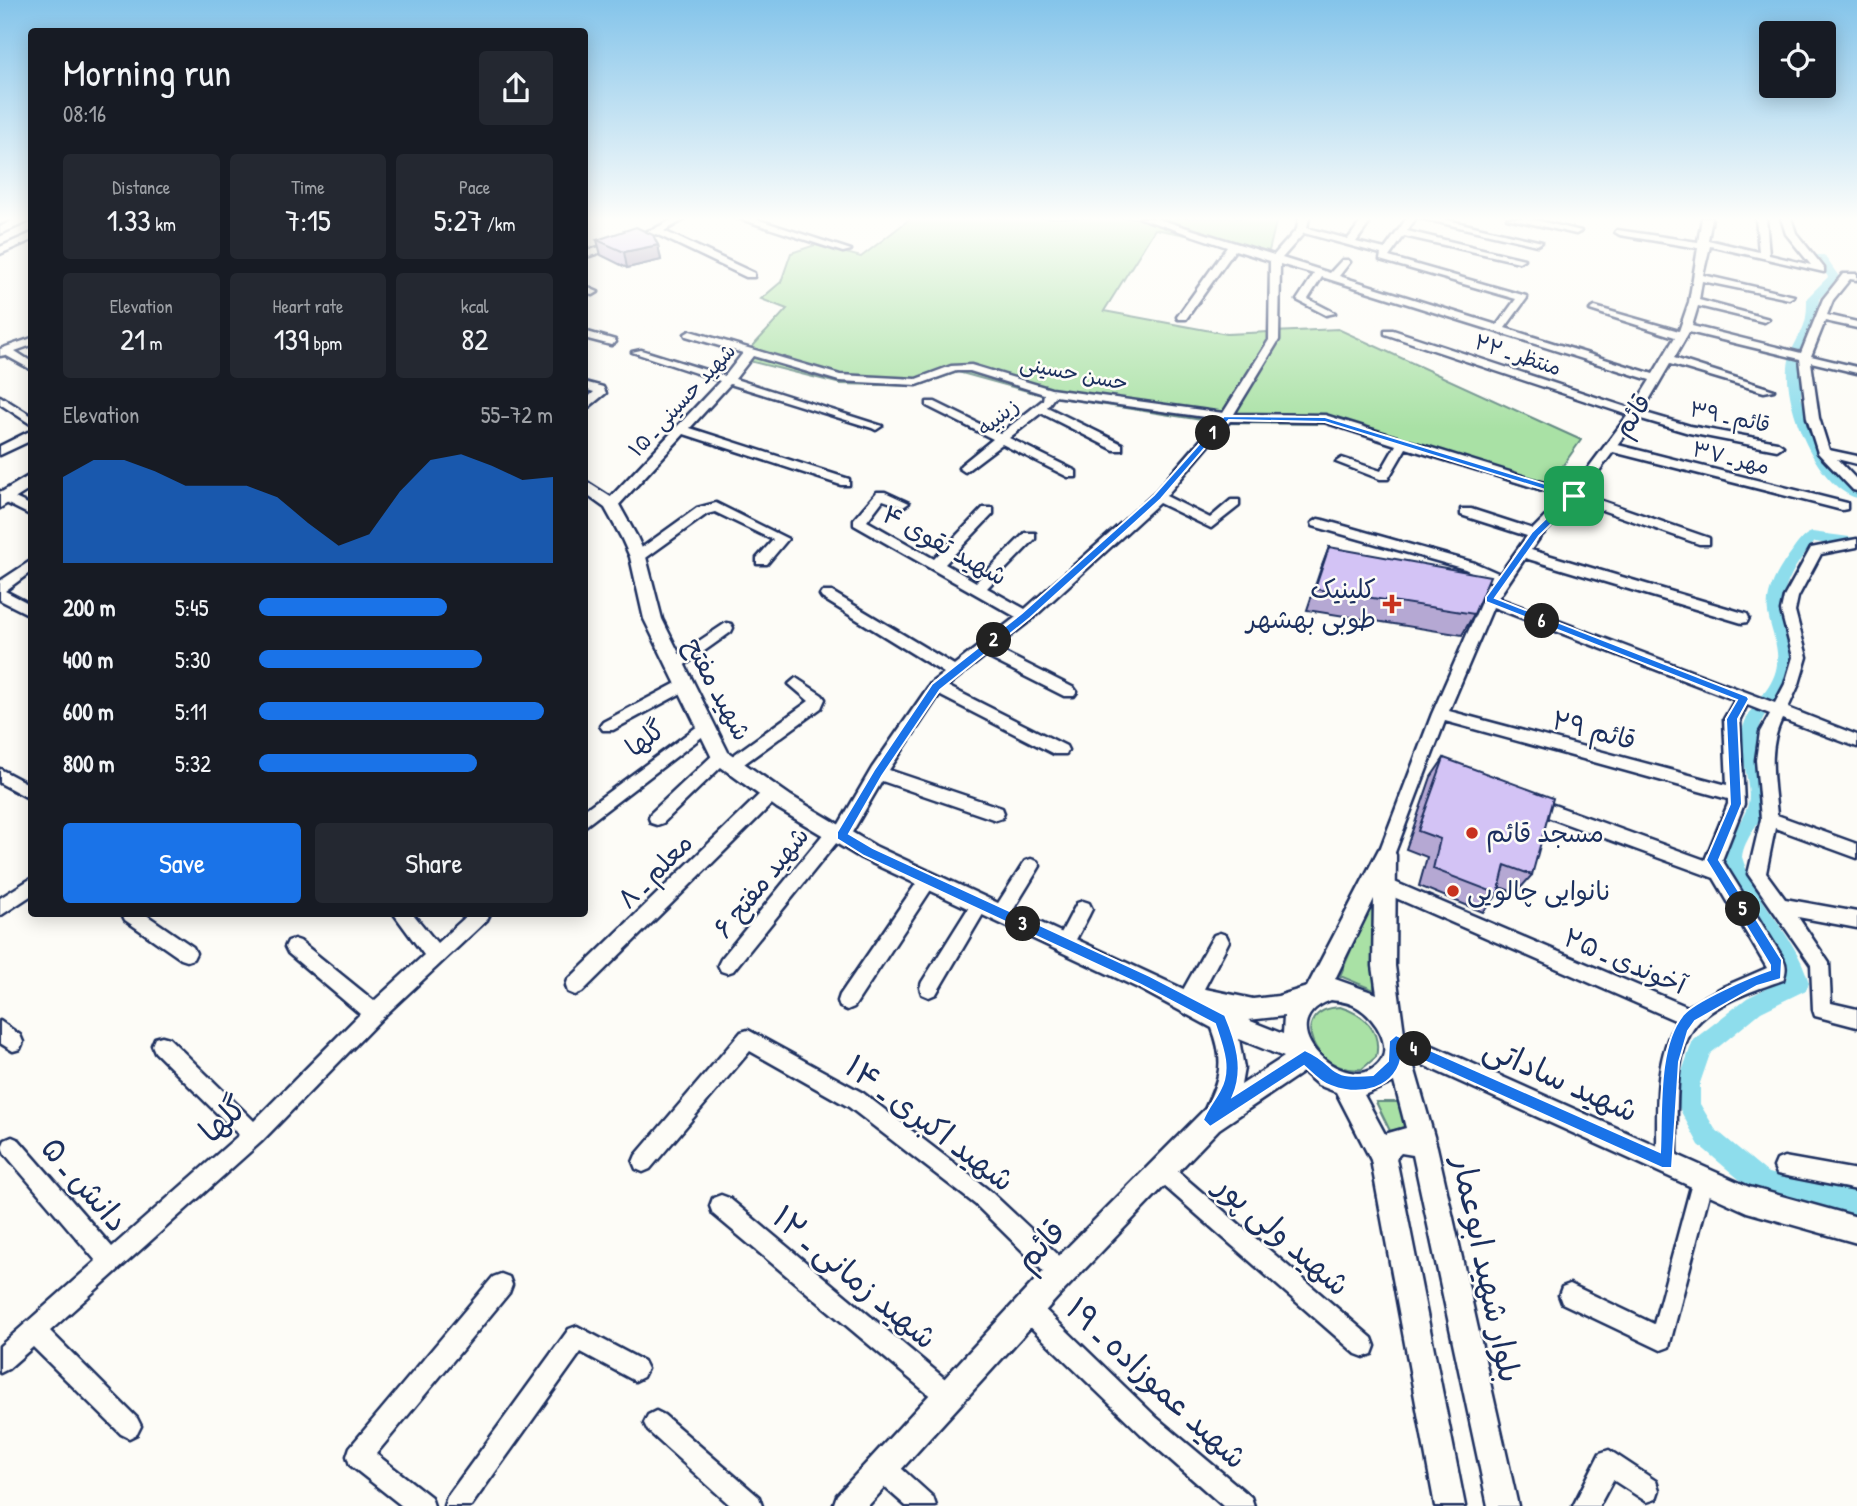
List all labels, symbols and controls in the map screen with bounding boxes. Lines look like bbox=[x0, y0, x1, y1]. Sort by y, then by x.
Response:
map controls bbox=[1759, 21, 1836, 98]
button: locate bbox=[1759, 21, 1836, 98]
text: Morning run bbox=[63, 46, 231, 98]
button: share bbox=[479, 51, 553, 125]
text: 08:16 bbox=[63, 98, 106, 129]
text: Distance bbox=[112, 174, 170, 200]
text: Time bbox=[291, 174, 325, 200]
text: Pace bbox=[459, 174, 490, 200]
text: 1.33 bbox=[107, 200, 151, 240]
text: 7:15 bbox=[285, 200, 331, 240]
text: 5:27 bbox=[434, 200, 482, 240]
text: km bbox=[151, 211, 176, 237]
text: /km bbox=[482, 211, 516, 237]
text: Elevation bbox=[110, 293, 173, 319]
text: Heart rate bbox=[273, 293, 343, 319]
text: kcal bbox=[461, 293, 489, 319]
text: 21 bbox=[120, 319, 145, 359]
text: 139 bbox=[274, 319, 309, 359]
text: 82 bbox=[461, 319, 488, 359]
street label: منتظر ـ ۲۲ bbox=[1471, 327, 1565, 382]
text: m bbox=[145, 330, 162, 356]
text: bpm bbox=[309, 330, 342, 356]
street label: شهید حسینی ـ ۱۵ bbox=[621, 337, 742, 463]
street label: حسن حسینی bbox=[1018, 348, 1131, 397]
street label: قائم bbox=[1604, 386, 1661, 445]
street label: زینبیه bbox=[971, 391, 1025, 442]
street label: قائم ـ ۳۹ bbox=[1687, 394, 1773, 441]
text: Elevation bbox=[63, 399, 139, 430]
text: 55–72 m bbox=[481, 399, 553, 430]
pin: 1 bbox=[1196, 416, 1230, 450]
text: 1 bbox=[1209, 419, 1216, 445]
street label: مهر ـ ۳۷ bbox=[1690, 434, 1773, 481]
pin bbox=[1544, 466, 1604, 526]
icon: arrive bbox=[1555, 477, 1593, 515]
street label: شهید تقوی ۴ bbox=[876, 496, 1014, 593]
place label: کلینیک طوبی بهشهر bbox=[1244, 571, 1376, 636]
text: 200 m bbox=[63, 592, 115, 623]
text: 5:45 bbox=[175, 592, 208, 623]
marker: کلینیک طوبی بهشهر bbox=[1382, 594, 1402, 614]
pin: 6 bbox=[1524, 604, 1560, 638]
text: 6 bbox=[1538, 607, 1545, 633]
pin: 2 bbox=[976, 622, 1012, 658]
text: 2 bbox=[989, 626, 998, 652]
street label: شهید مفتح bbox=[676, 631, 760, 747]
text: 400 m bbox=[63, 644, 113, 675]
text: 5:30 bbox=[175, 644, 211, 675]
text: 600 m bbox=[63, 696, 114, 727]
text: 5:11 bbox=[175, 696, 207, 727]
street label: قائم ۲۹ bbox=[1548, 702, 1640, 760]
street label: گلها bbox=[618, 711, 672, 764]
text: 800 m bbox=[63, 748, 115, 779]
text: 5:32 bbox=[175, 748, 211, 779]
place label: مسجد قائم bbox=[1486, 815, 1604, 853]
street label: شهید مفتح ۶ bbox=[705, 819, 817, 945]
button: Save bbox=[63, 823, 301, 903]
button: Share bbox=[315, 823, 553, 903]
street label: معلم ـ ۸ bbox=[609, 825, 702, 918]
marker: مسجد قائم bbox=[1464, 825, 1480, 841]
place label: نانوایی چالویی bbox=[1467, 873, 1612, 908]
marker: نانوایی چالویی bbox=[1445, 883, 1461, 899]
pin: 5 bbox=[1726, 892, 1760, 926]
text: 5 bbox=[1738, 895, 1747, 921]
pin: 3 bbox=[1006, 906, 1040, 942]
text: 3 bbox=[1018, 910, 1027, 936]
street label: آخوندی ـ ۲۵ bbox=[1559, 919, 1693, 1003]
street label: شهید ساداتی bbox=[1477, 1025, 1645, 1132]
pin: 4 bbox=[1396, 1032, 1432, 1066]
text: 4 bbox=[1410, 1035, 1417, 1061]
street label: شهید اکبری ـ ۱۴ bbox=[836, 1044, 1024, 1201]
street label: گلها bbox=[189, 1086, 256, 1152]
street label: دانش ـ ۵ bbox=[32, 1127, 139, 1241]
street label: بلوار شهید ابوعمار bbox=[1442, 1151, 1533, 1386]
street label: شهید ولی پور bbox=[1204, 1162, 1360, 1305]
street label: شهید زمانی ـ ۱۲ bbox=[764, 1195, 947, 1358]
street label: قائم bbox=[1005, 1210, 1077, 1282]
street label: شهید عموزاده ـ ۱۹ bbox=[1057, 1287, 1258, 1478]

